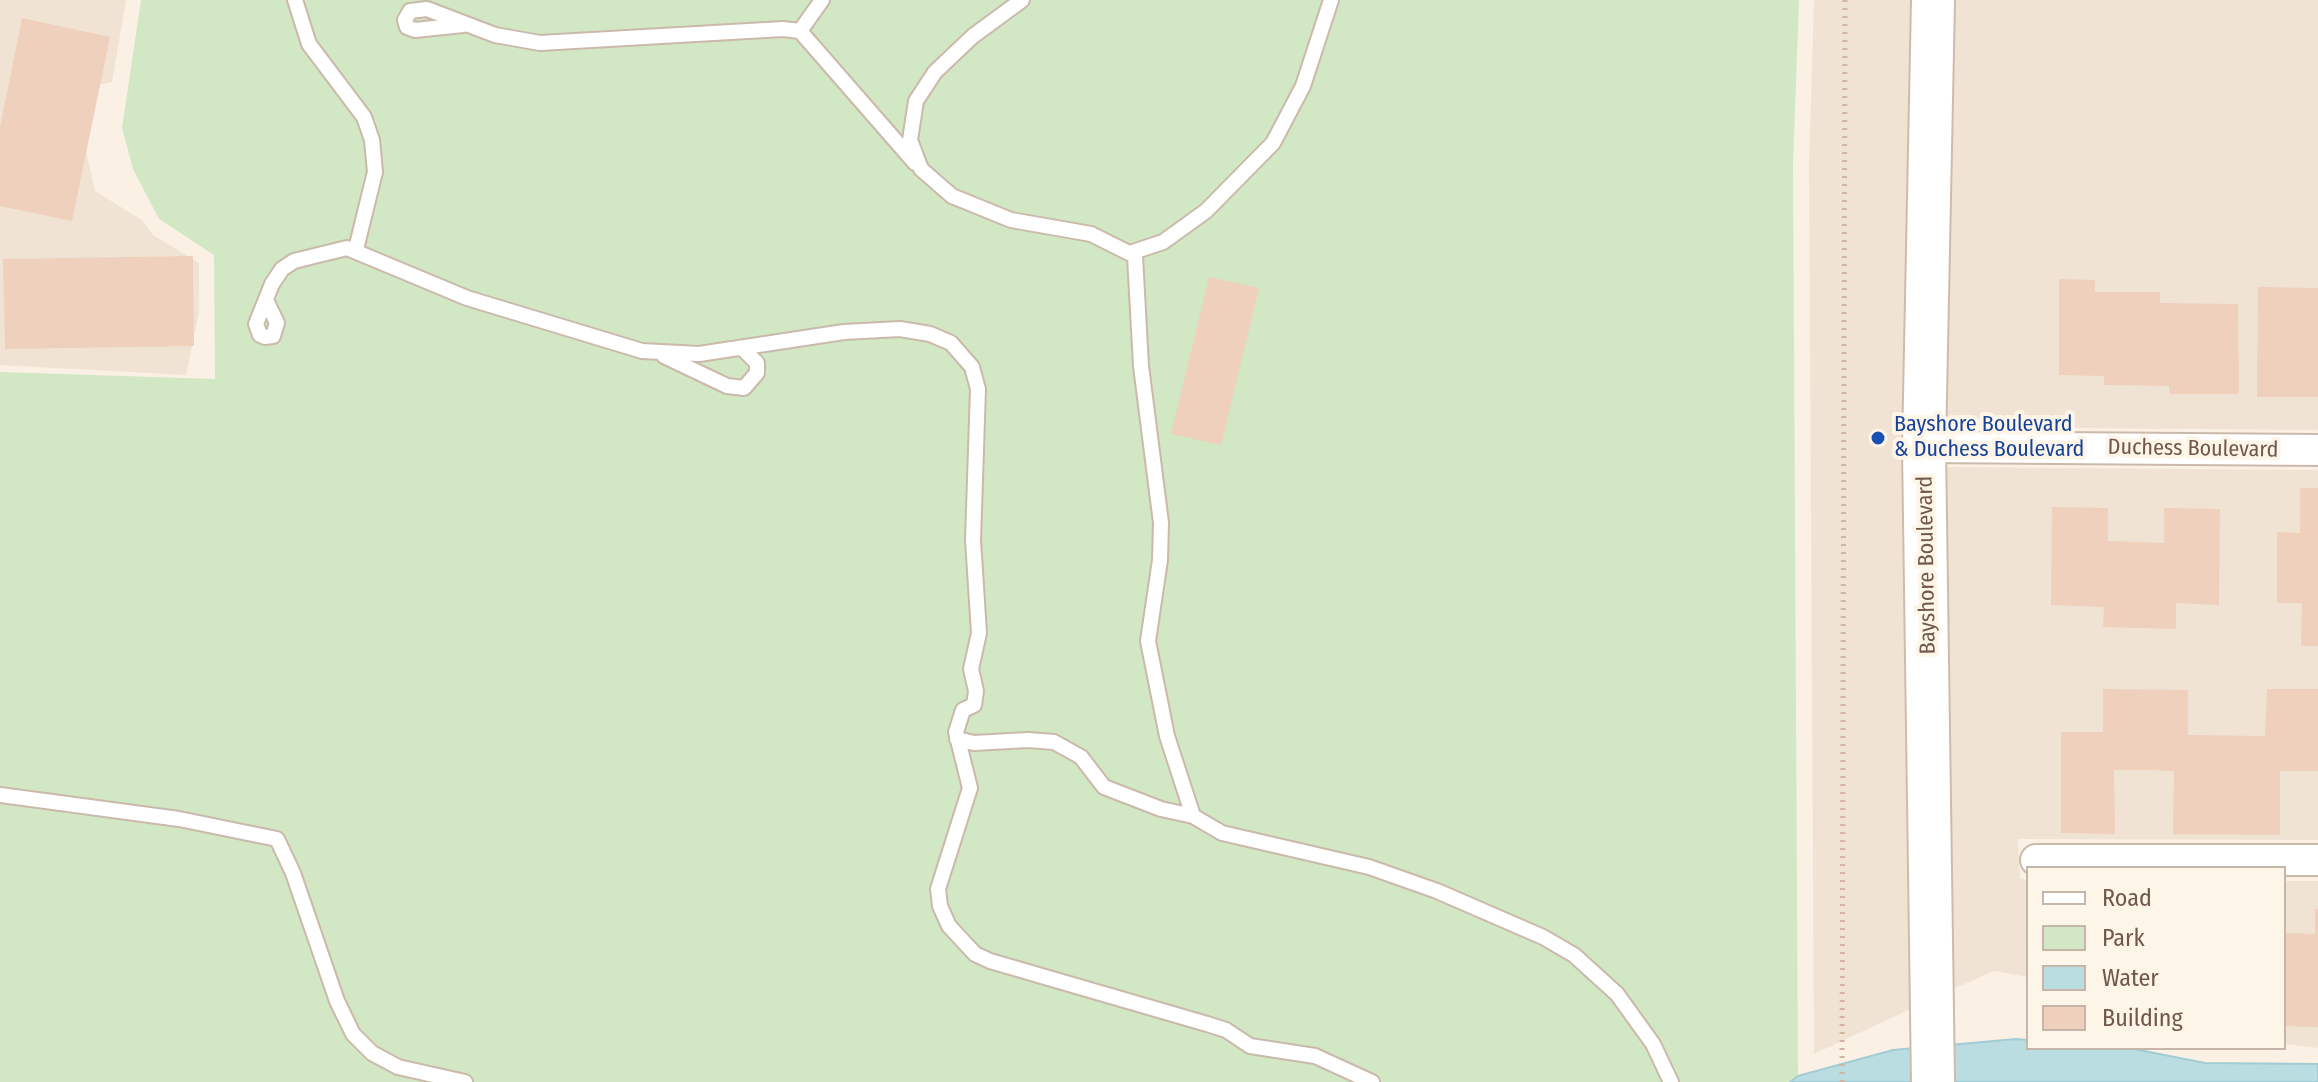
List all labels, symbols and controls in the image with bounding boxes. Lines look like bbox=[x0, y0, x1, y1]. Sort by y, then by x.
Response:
place label: Bayshore Boulevard & Duchess Boulevard bbox=[1894, 412, 2084, 464]
marker: Bayshore Boulevard & Duchess Boulevard bbox=[1869, 429, 1887, 447]
street label: Duchess Boulevard bbox=[2107, 434, 2279, 464]
street label: Bayshore Boulevard bbox=[1912, 476, 1942, 654]
legend bbox=[2026, 866, 2286, 1050]
text: Road bbox=[2102, 884, 2152, 912]
text: Park bbox=[2102, 924, 2145, 952]
text: Water bbox=[2102, 964, 2159, 992]
text: Building bbox=[2102, 1004, 2183, 1032]

